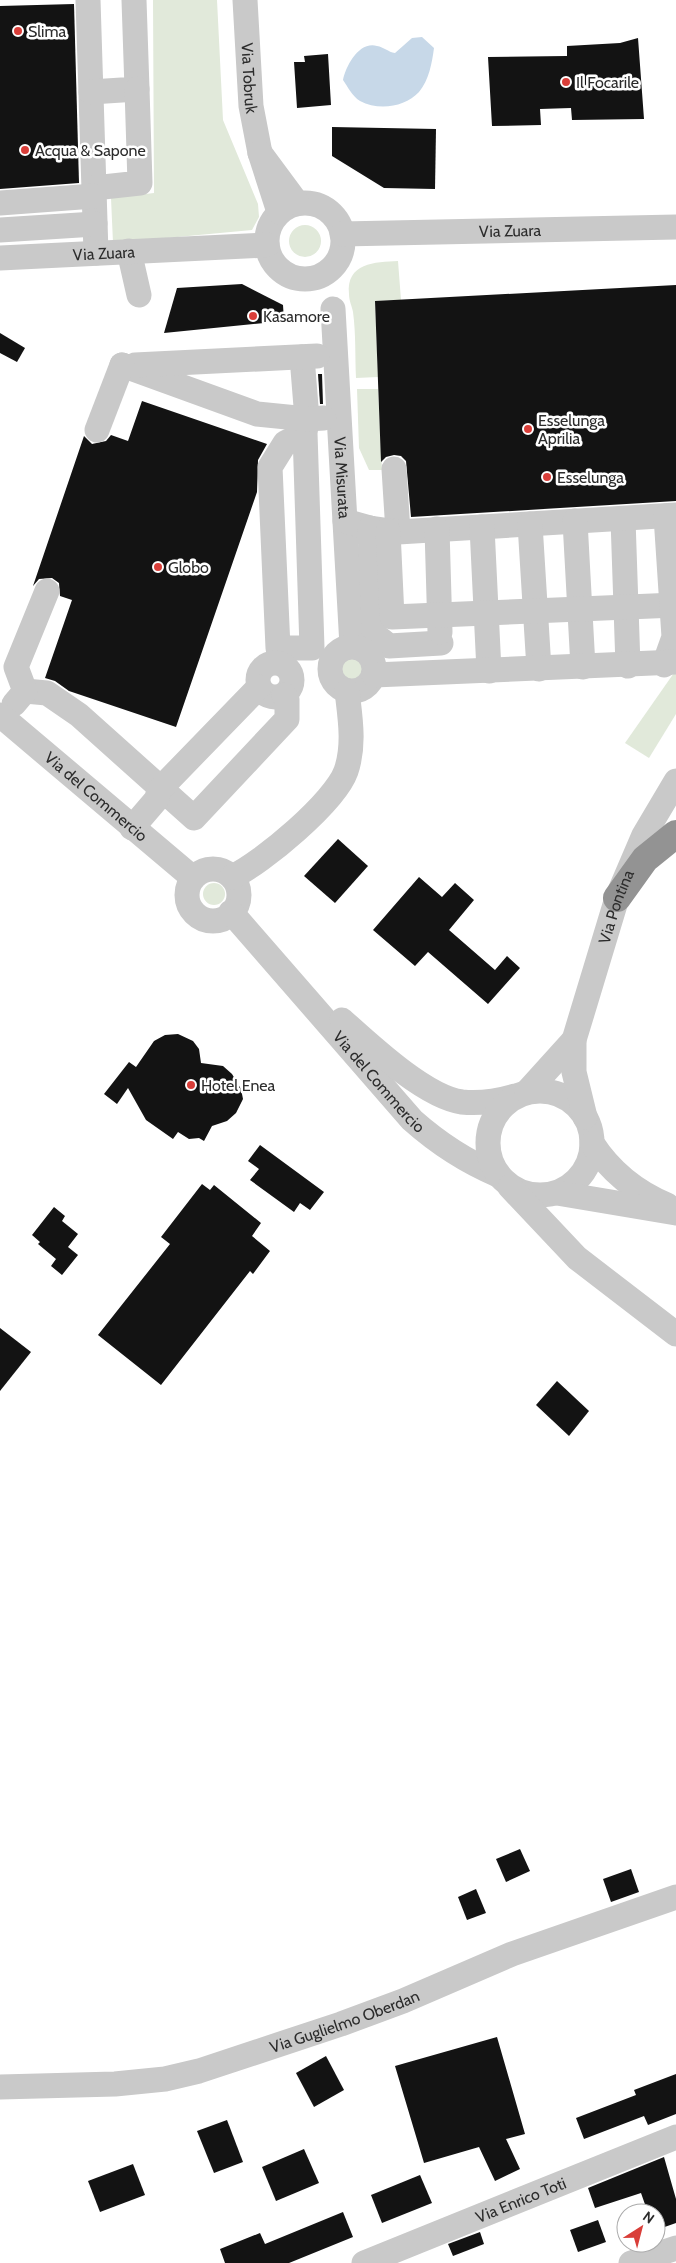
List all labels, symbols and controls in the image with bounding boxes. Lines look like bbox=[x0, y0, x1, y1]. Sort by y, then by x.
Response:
place label: Slima bbox=[28, 22, 66, 41]
marker: Slima bbox=[12, 25, 24, 37]
street label: Via Tobruk bbox=[237, 42, 261, 116]
place label: Il Focarile bbox=[576, 73, 639, 92]
marker: Il Focarile bbox=[560, 76, 572, 88]
place label: Acqua & Sapone bbox=[35, 141, 146, 160]
marker: Acqua & Sapone bbox=[19, 144, 31, 156]
street label: Via Zuara bbox=[479, 221, 542, 241]
street label: Via Zuara bbox=[72, 242, 136, 264]
place label: Kasamore bbox=[263, 307, 330, 326]
marker: Kasamore bbox=[247, 310, 259, 322]
place label: Esselunga Aprilia bbox=[538, 411, 605, 448]
marker: Esselunga Aprilia bbox=[522, 423, 534, 435]
street label: Via Misurata bbox=[330, 436, 354, 520]
place label: Esselunga bbox=[557, 468, 624, 487]
marker: Esselunga bbox=[541, 471, 553, 483]
place label: Globo bbox=[168, 558, 209, 577]
marker: Globo bbox=[152, 561, 164, 573]
street label: Via del Commercio bbox=[41, 748, 151, 846]
street label: Via Pontina bbox=[595, 867, 638, 946]
street label: Via del Commercio bbox=[329, 1027, 428, 1137]
place label: Hotel Enea bbox=[201, 1076, 276, 1095]
marker: Hotel Enea bbox=[185, 1079, 197, 1091]
street label: Via Guglielmo Oberdan bbox=[267, 1986, 422, 2057]
street label: Via Enrico Toti bbox=[473, 2173, 569, 2227]
north arrow bbox=[616, 2203, 666, 2253]
text: N bbox=[639, 2207, 658, 2228]

